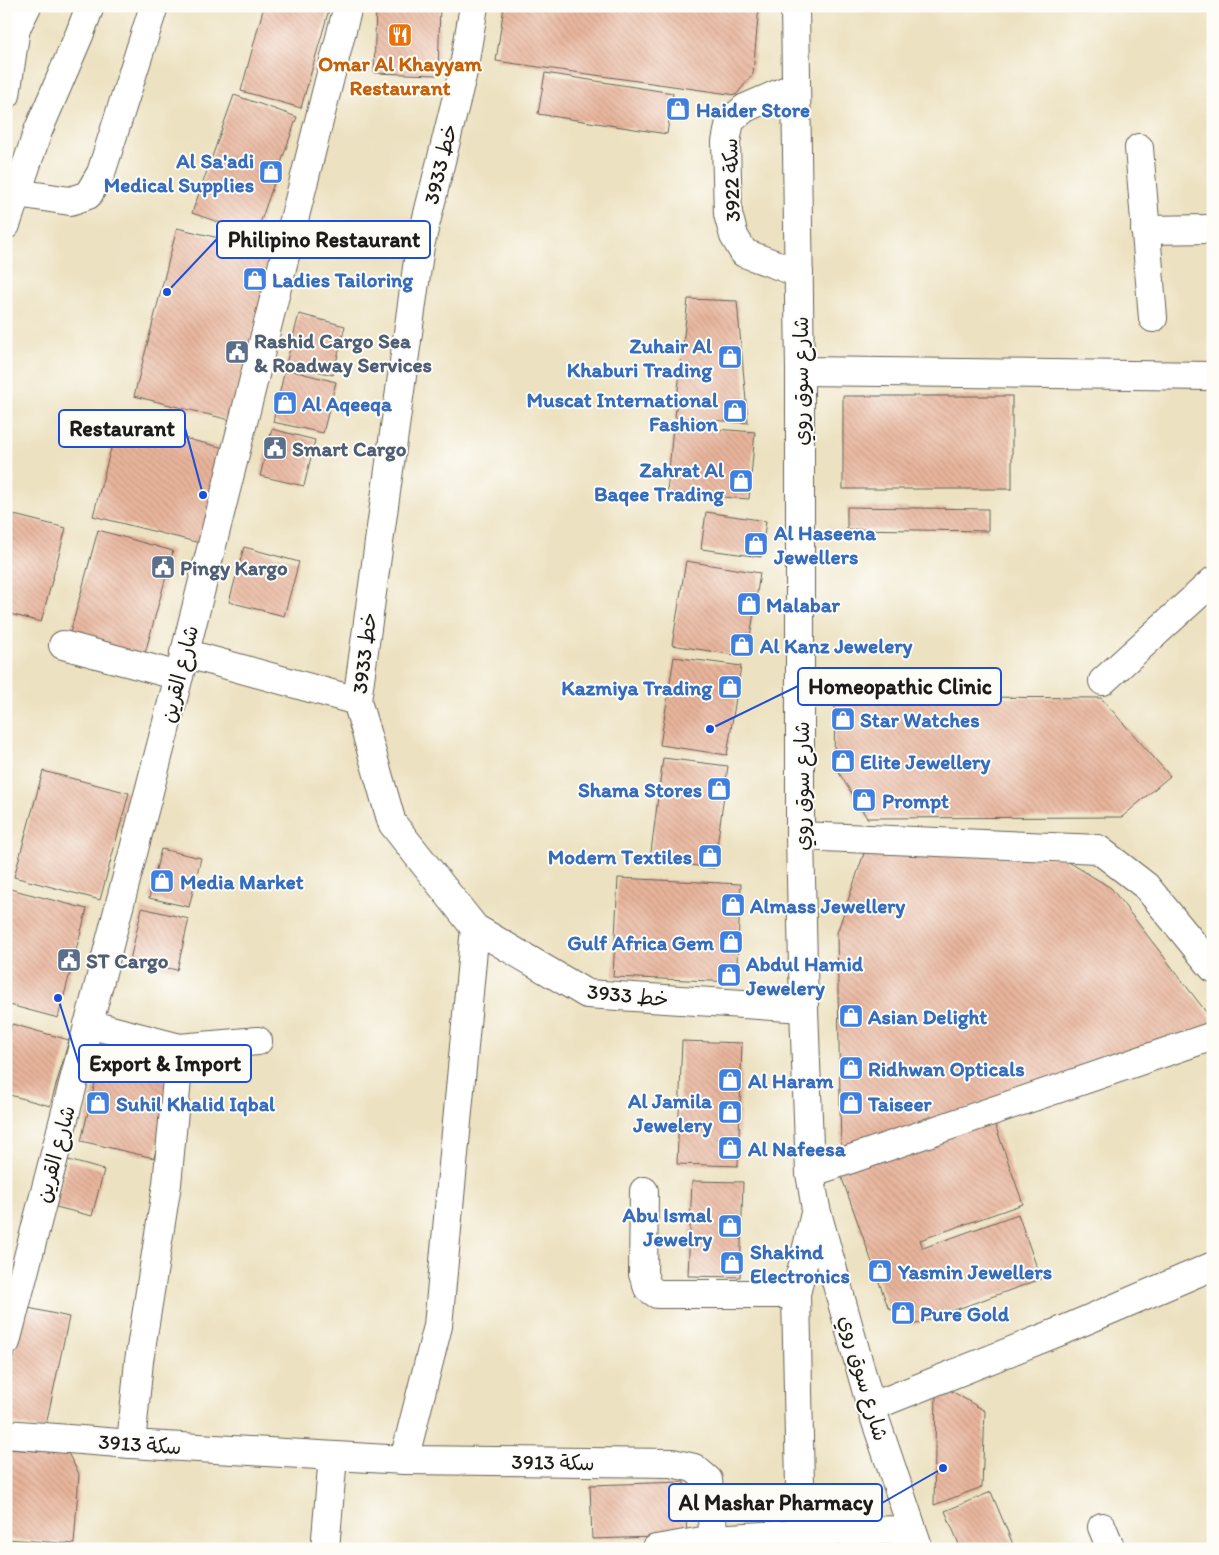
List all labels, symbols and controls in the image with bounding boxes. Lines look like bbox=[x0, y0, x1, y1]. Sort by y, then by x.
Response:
restaurant icon: Omar Al Khayyam Restaurant bbox=[387, 22, 413, 48]
place label: Omar Al Khayyam Restaurant bbox=[318, 51, 482, 100]
shop icon: Haider Store bbox=[665, 96, 691, 122]
place label: Haider Store bbox=[696, 97, 810, 122]
street label: 3933 خط bbox=[418, 121, 462, 207]
street label: سكة 3922 bbox=[717, 137, 745, 223]
place label: Al Sa'adi Medical Supplies bbox=[104, 148, 254, 198]
shop icon: Al Sa'adi Medical Supplies bbox=[258, 159, 284, 185]
callout: Philipino Restaurant bbox=[217, 221, 430, 258]
text: Philipino Restaurant bbox=[228, 226, 421, 253]
shop icon: Ladies Tailoring bbox=[242, 266, 268, 292]
place label: Ladies Tailoring bbox=[272, 267, 414, 293]
street label: شارع سوق روي bbox=[788, 316, 816, 446]
place label: Rashid Cargo Sea & Roadway Services bbox=[254, 328, 432, 378]
place label: Zuhair Al Khaburi Trading bbox=[567, 333, 713, 383]
public building icon: Rashid Cargo Sea & Roadway Services bbox=[224, 339, 250, 365]
shop icon: Zuhair Al Khaburi Trading bbox=[717, 344, 743, 370]
place label: Muscat International Fashion bbox=[527, 387, 719, 436]
shop icon: Al Aqeeqa bbox=[272, 390, 298, 416]
place label: Al Aqeeqa bbox=[301, 391, 393, 417]
shop icon: Muscat International Fashion bbox=[722, 398, 748, 424]
callout: Restaurant bbox=[59, 410, 185, 447]
text: Restaurant bbox=[69, 415, 176, 442]
public building icon: Smart Cargo bbox=[262, 435, 288, 461]
place label: Smart Cargo bbox=[292, 436, 407, 462]
place label: Zahrat Al Baqee Trading bbox=[594, 457, 725, 507]
shop icon: Zahrat Al Baqee Trading bbox=[728, 468, 754, 494]
place label: Al Haseena Jewellers bbox=[773, 520, 877, 569]
shop icon: Al Haseena Jewellers bbox=[743, 531, 769, 557]
public building icon: Pingy Kargo bbox=[150, 554, 176, 580]
place label: Pingy Kargo bbox=[180, 555, 288, 581]
shop icon: Malabar bbox=[736, 591, 762, 617]
place label: Malabar bbox=[766, 592, 841, 617]
street label: 3933 خط bbox=[347, 611, 381, 695]
street label: شارع القرين bbox=[155, 623, 206, 726]
shop icon: Al Kanz Jewelery bbox=[729, 632, 755, 658]
place label: Al Kanz Jewelery bbox=[759, 633, 913, 659]
callout: Homeopathic Clinic bbox=[798, 668, 1001, 705]
text: Homeopathic Clinic bbox=[808, 673, 992, 700]
shop icon: Kazmiya Trading bbox=[717, 674, 743, 700]
place label: Kazmiya Trading bbox=[561, 675, 713, 701]
shop icon: Star Watches bbox=[830, 706, 856, 732]
place label: Star Watches bbox=[860, 707, 980, 732]
street label: شارع سوق روي bbox=[789, 721, 817, 851]
shop icon: Elite Jewellery bbox=[830, 748, 856, 774]
place label: Elite Jewellery bbox=[860, 749, 990, 775]
shop icon: Shama Stores bbox=[706, 776, 732, 802]
place label: Shama Stores bbox=[578, 777, 702, 802]
shop icon: Prompt bbox=[851, 787, 877, 813]
place label: Prompt bbox=[882, 788, 949, 814]
shop icon: Modern Textiles bbox=[697, 843, 723, 869]
place label: Modern Textiles bbox=[548, 844, 692, 869]
shop icon: Media Market bbox=[149, 868, 175, 894]
place label: Media Market bbox=[180, 869, 304, 894]
shop icon: Almass Jewellery bbox=[720, 892, 746, 918]
place label: Almass Jewellery bbox=[749, 893, 906, 919]
shop icon: Gulf Africa Gem bbox=[718, 929, 744, 955]
place label: Gulf Africa Gem bbox=[567, 930, 714, 955]
public building icon: ST Cargo bbox=[56, 947, 82, 973]
place label: ST Cargo bbox=[86, 948, 169, 974]
place label: Abdul Hamid Jewelery bbox=[745, 951, 864, 1001]
shop icon: Abdul Hamid Jewelery bbox=[716, 962, 742, 988]
street label: 3933 خط bbox=[586, 978, 670, 1012]
shop icon: Asian Delight bbox=[838, 1003, 864, 1029]
place label: Asian Delight bbox=[867, 1004, 987, 1030]
callout: Export & Import bbox=[79, 1045, 251, 1082]
text: Export & Import bbox=[89, 1050, 242, 1077]
shop icon: Ridhwan Opticals bbox=[838, 1055, 864, 1081]
place label: Ridhwan Opticals bbox=[868, 1056, 1025, 1082]
shop icon: Al Haram bbox=[717, 1067, 743, 1093]
place label: Al Haram bbox=[747, 1068, 834, 1093]
place label: Al Jamila Jewelery bbox=[627, 1088, 713, 1138]
shop icon: Suhil Khalid Iqbal bbox=[85, 1090, 111, 1116]
shop icon: Taiseer bbox=[838, 1090, 864, 1116]
place label: Suhil Khalid Iqbal bbox=[116, 1091, 276, 1117]
place label: Taiseer bbox=[867, 1091, 933, 1116]
shop icon: Al Jamila Jewelery bbox=[717, 1099, 743, 1125]
street label: شارع القرين bbox=[30, 1103, 83, 1206]
shop icon: Al Nafeesa bbox=[717, 1135, 743, 1161]
place label: Al Nafeesa bbox=[747, 1136, 847, 1161]
place label: Abu Ismal Jewelry bbox=[622, 1202, 713, 1252]
shop icon: Abu Ismal Jewelry bbox=[717, 1213, 743, 1239]
place label: Shakind Electronics bbox=[750, 1239, 850, 1288]
shop icon: Shakind Electronics bbox=[719, 1250, 745, 1276]
shop icon: Yasmin Jewellers bbox=[867, 1258, 893, 1284]
place label: Yasmin Jewellers bbox=[897, 1259, 1052, 1284]
shop icon: Pure Gold bbox=[890, 1300, 916, 1326]
place label: Pure Gold bbox=[920, 1301, 1010, 1326]
street label: شارع سوق روي bbox=[831, 1312, 894, 1444]
street label: سكة 3913 bbox=[98, 1429, 182, 1459]
street label: سكة 3913 bbox=[511, 1449, 595, 1475]
callout: Al Mashar Pharmacy bbox=[669, 1484, 882, 1521]
text: Al Mashar Pharmacy bbox=[678, 1489, 874, 1516]

